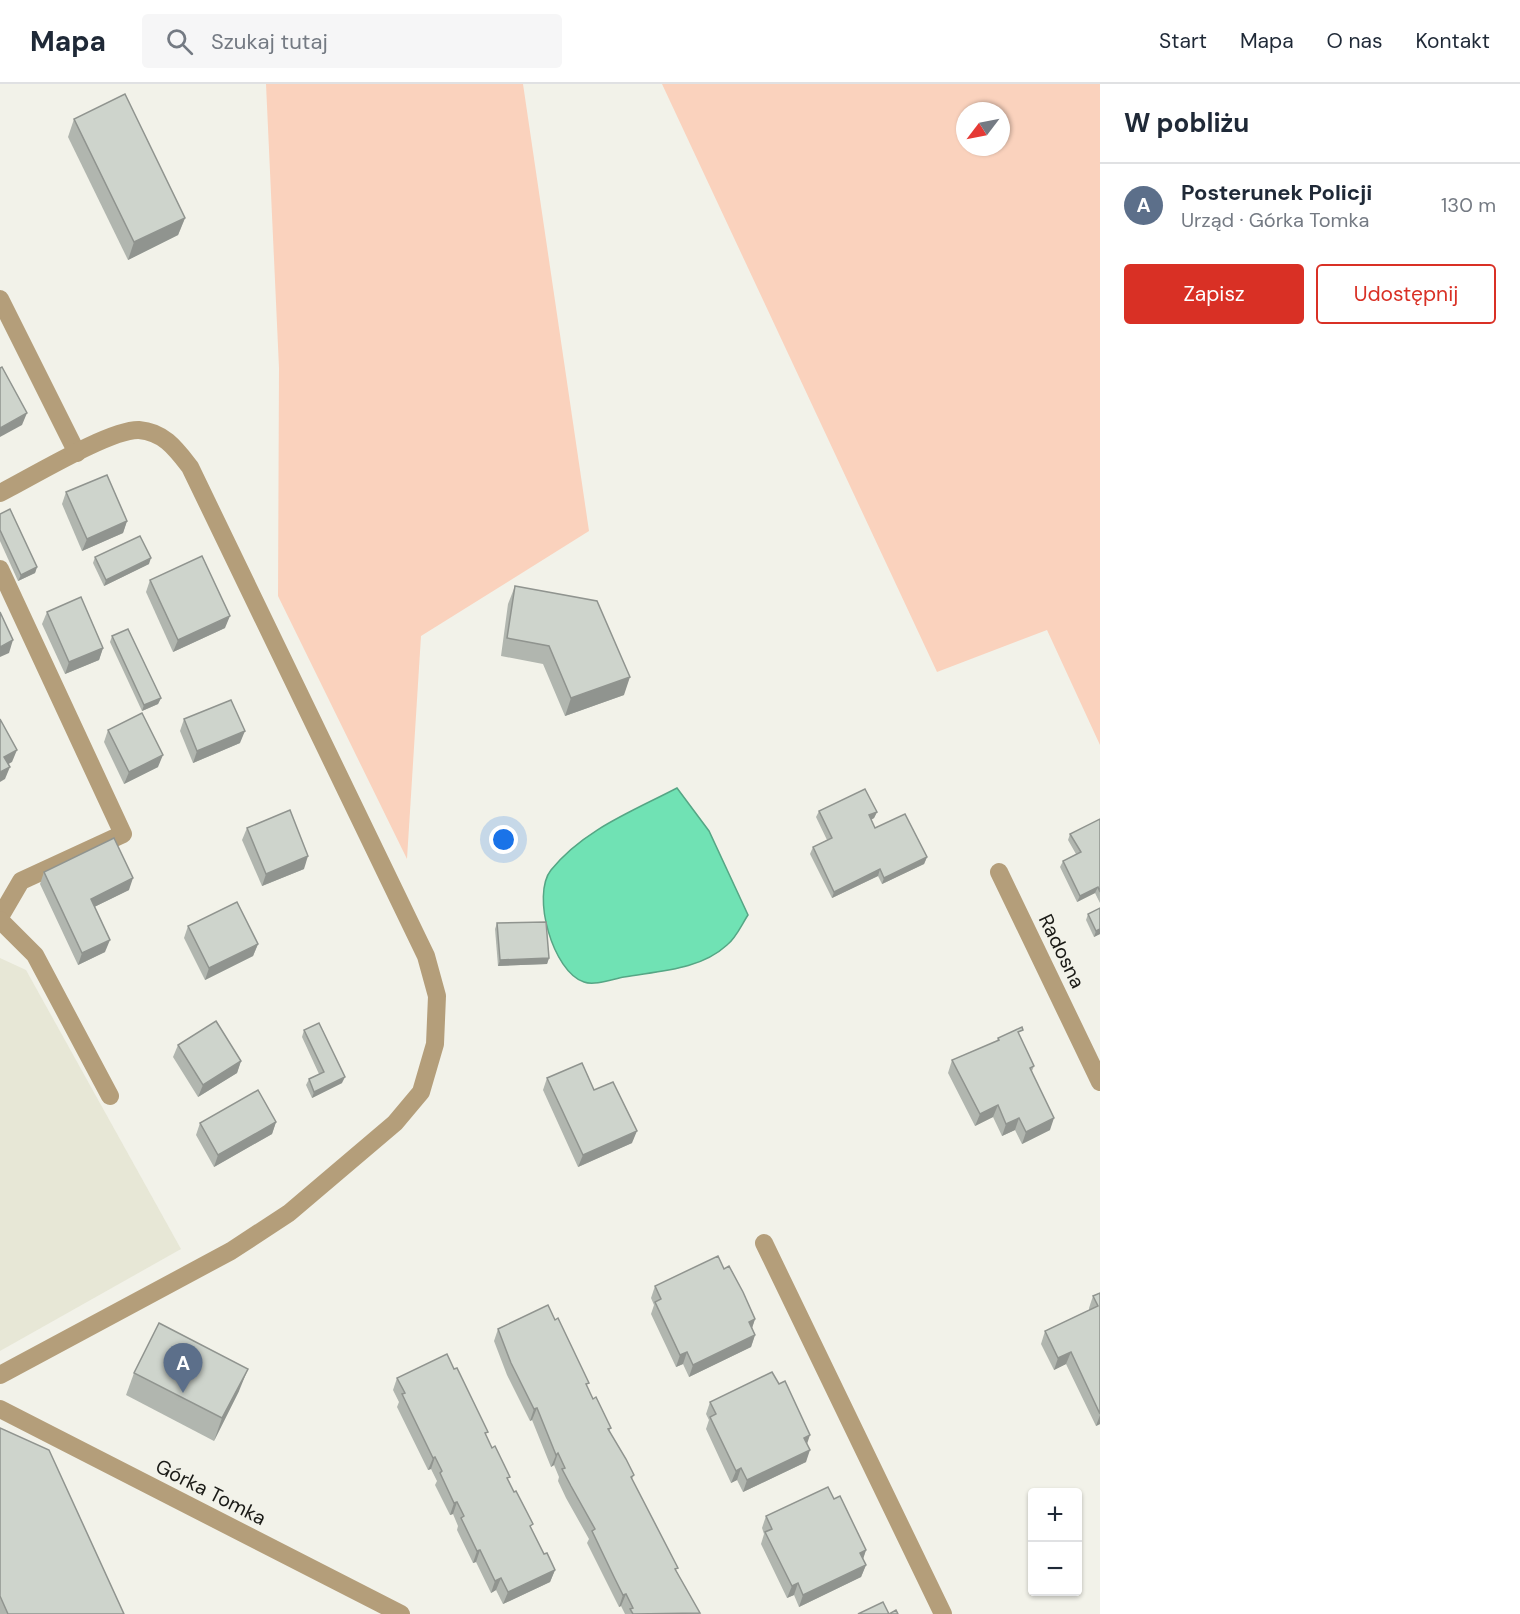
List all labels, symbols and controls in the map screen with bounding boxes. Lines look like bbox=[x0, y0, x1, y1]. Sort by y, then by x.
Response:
search box bbox=[142, 14, 562, 68]
text: Mapa bbox=[30, 23, 106, 60]
icon: search bbox=[163, 25, 196, 58]
text: Szukaj tutaj bbox=[211, 27, 328, 56]
text: Start bbox=[1159, 27, 1207, 55]
text: Mapa bbox=[1240, 27, 1294, 55]
text: O nas bbox=[1327, 27, 1382, 55]
text: Kontakt bbox=[1415, 27, 1490, 55]
north arrow bbox=[956, 102, 1010, 156]
text: W pobliżu bbox=[1124, 106, 1249, 140]
text: Posterunek Policji bbox=[1181, 178, 1372, 207]
text: A bbox=[1136, 192, 1151, 218]
text: 130 m bbox=[1441, 192, 1496, 218]
text: Urząd · Górka Tomka bbox=[1181, 207, 1369, 233]
button: Zapisz bbox=[1124, 264, 1304, 324]
button: Udostępnij bbox=[1316, 264, 1496, 324]
your location bbox=[489, 825, 518, 854]
street label: Radosna bbox=[1033, 910, 1091, 992]
pin: A bbox=[164, 1344, 202, 1393]
street label: Górka Tomka bbox=[151, 1453, 271, 1531]
map controls bbox=[1028, 1488, 1082, 1596]
button: + bbox=[1028, 1488, 1082, 1542]
button: − bbox=[1028, 1542, 1082, 1596]

